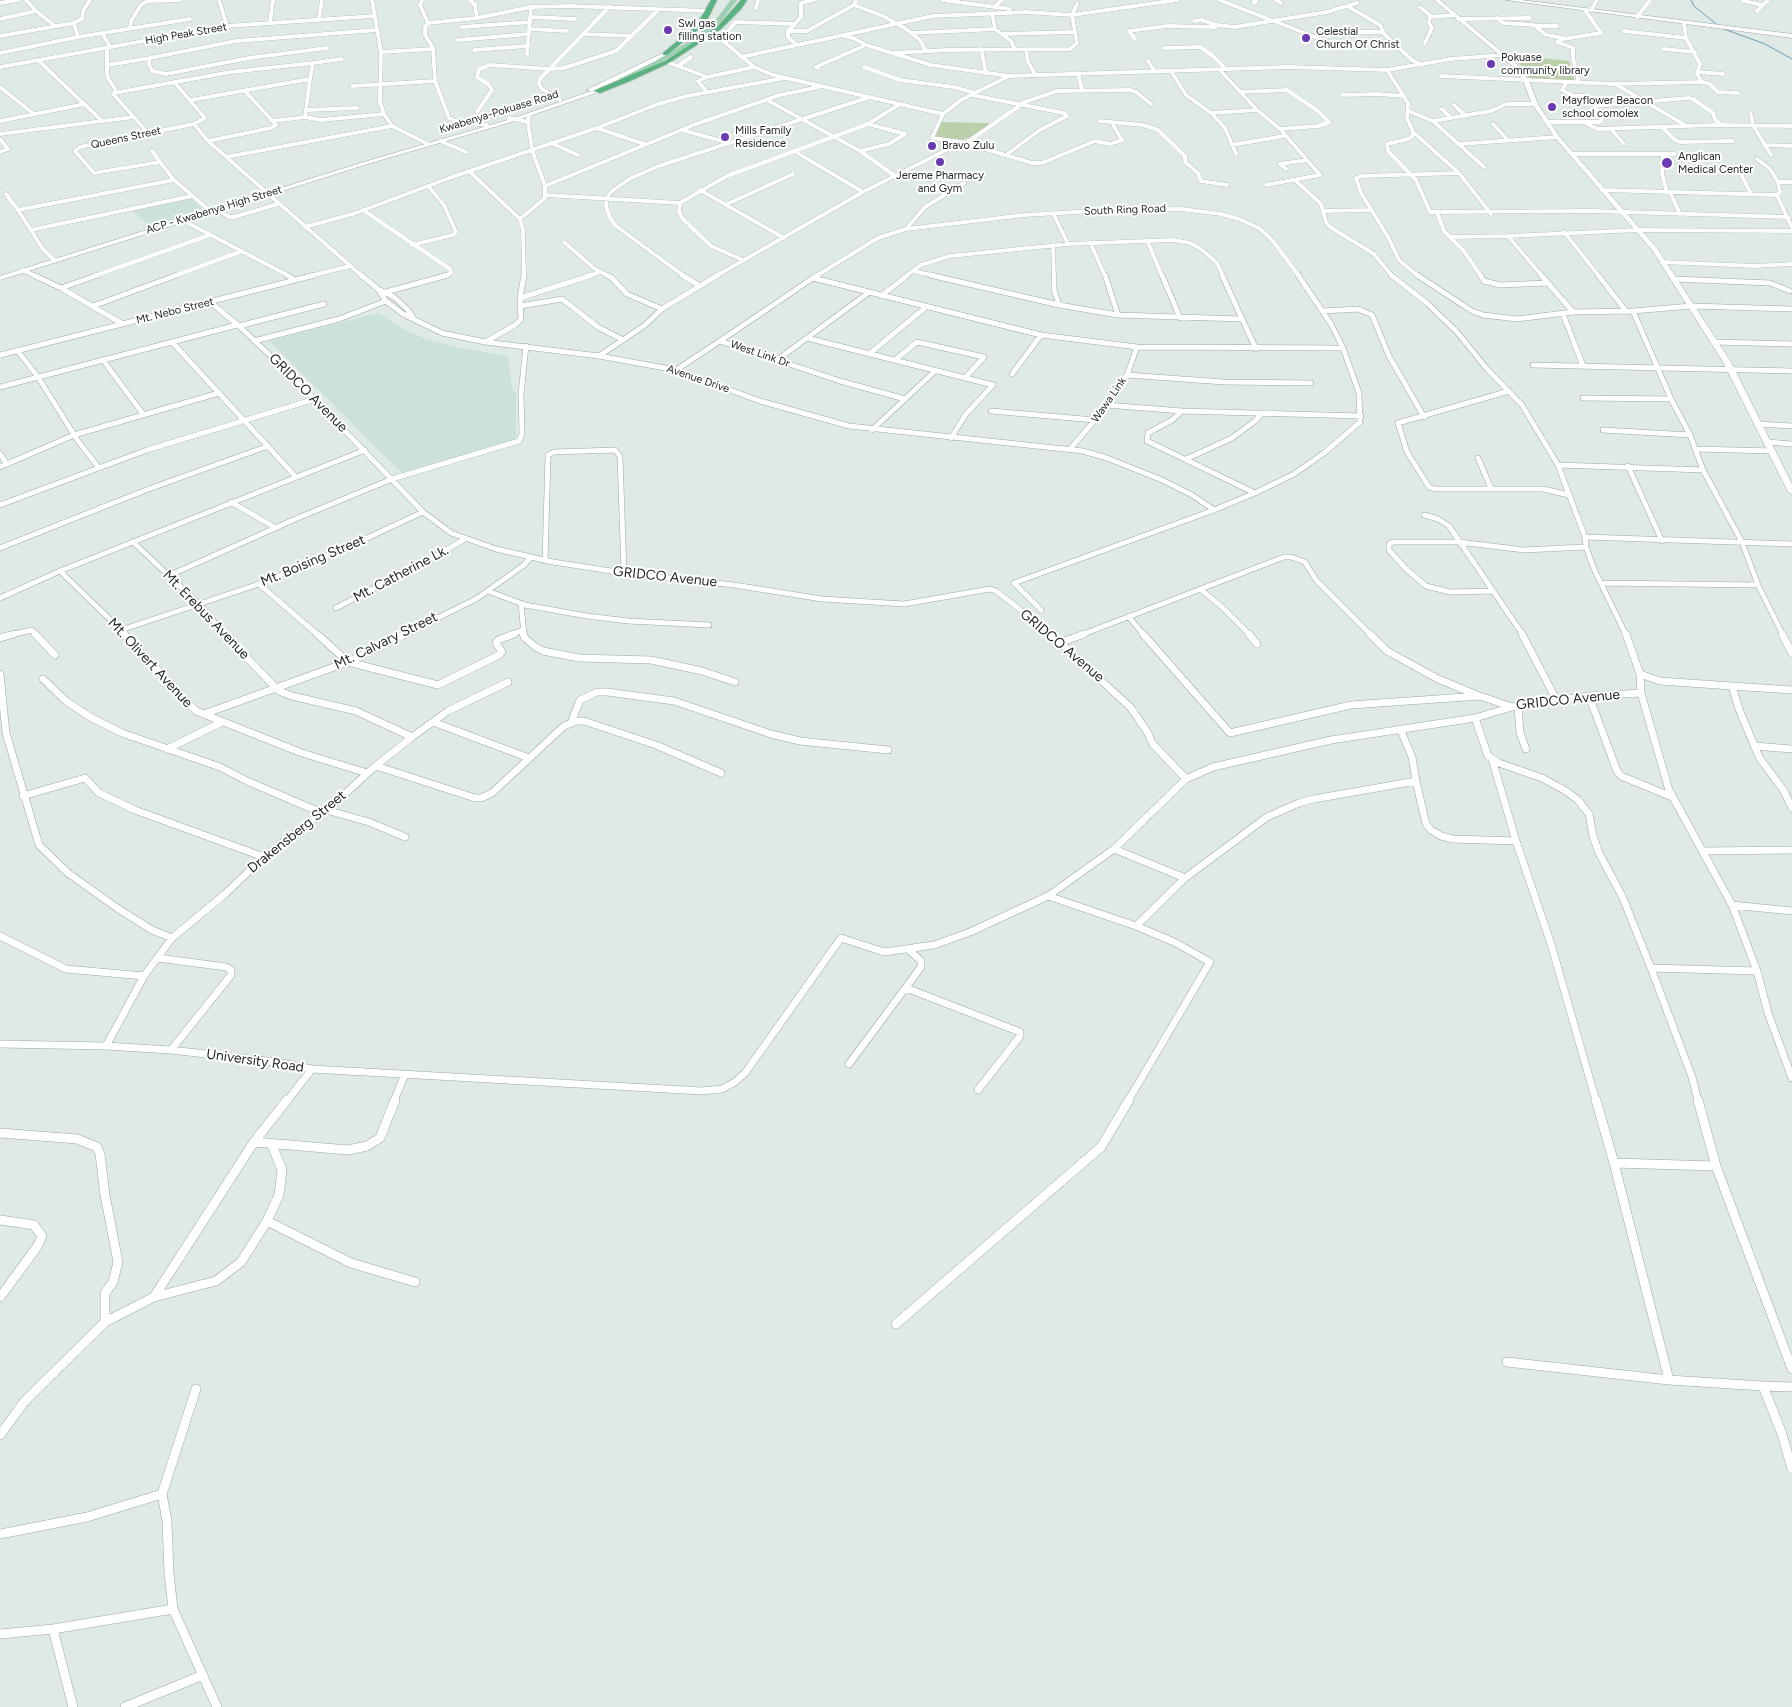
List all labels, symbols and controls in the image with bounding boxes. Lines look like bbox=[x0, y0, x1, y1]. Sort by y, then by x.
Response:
place label: Swl gas filling station bbox=[678, 17, 741, 43]
street label: High Peak Street bbox=[144, 20, 228, 48]
marker: Swl gas filling station bbox=[662, 24, 674, 36]
place label: Celestial Church Of Christ bbox=[1316, 25, 1400, 51]
marker: Celestial Church Of Christ bbox=[1300, 32, 1312, 44]
place label: Pokuase community library bbox=[1501, 51, 1590, 77]
marker: Pokuase community library bbox=[1485, 58, 1497, 70]
street label: Kwabenya-Pokuase Road bbox=[438, 88, 560, 136]
place label: Mayflower Beacon school comolex bbox=[1562, 94, 1653, 120]
marker: Mayflower Beacon school comolex bbox=[1546, 101, 1558, 113]
street label: Queens Street bbox=[90, 124, 162, 152]
place label: Mills Family Residence bbox=[735, 124, 791, 150]
marker: Mills Family Residence bbox=[719, 131, 731, 143]
place label: Bravo Zulu bbox=[942, 139, 994, 153]
marker: Bravo Zulu bbox=[926, 140, 938, 152]
place label: Anglican Medical Center bbox=[1678, 150, 1753, 176]
marker: Jereme Pharmacy and Gym bbox=[934, 156, 946, 168]
marker: Anglican Medical Center bbox=[1660, 156, 1674, 170]
place label: Jereme Pharmacy and Gym bbox=[896, 169, 984, 195]
street label: ACP - Kwabenya High Street bbox=[144, 183, 284, 237]
street label: South Ring Road bbox=[1084, 202, 1166, 218]
street label: Mt. Nebo Street bbox=[135, 295, 215, 327]
street label: West Link Dr bbox=[729, 338, 791, 370]
street label: GRIDCO Avenue bbox=[265, 350, 351, 436]
street label: Avenue Drive bbox=[665, 362, 731, 396]
street label: Wawa Link bbox=[1089, 375, 1129, 425]
street label: Mt. Boising Street bbox=[258, 531, 368, 591]
street label: Mt. Catherine Lk. bbox=[351, 542, 451, 606]
street label: GRIDCO Avenue bbox=[612, 563, 718, 591]
street label: Mt. Erebus Avenue bbox=[159, 567, 253, 663]
street label: GRIDCO Avenue bbox=[1017, 606, 1107, 686]
street label: Mt. Calvary Street bbox=[332, 609, 440, 673]
street label: Mt. Olivert Avenue bbox=[104, 615, 196, 711]
street label: GRIDCO Avenue bbox=[1515, 686, 1621, 714]
street label: Drakensberg Street bbox=[244, 787, 350, 877]
street label: University Road bbox=[205, 1046, 305, 1076]

